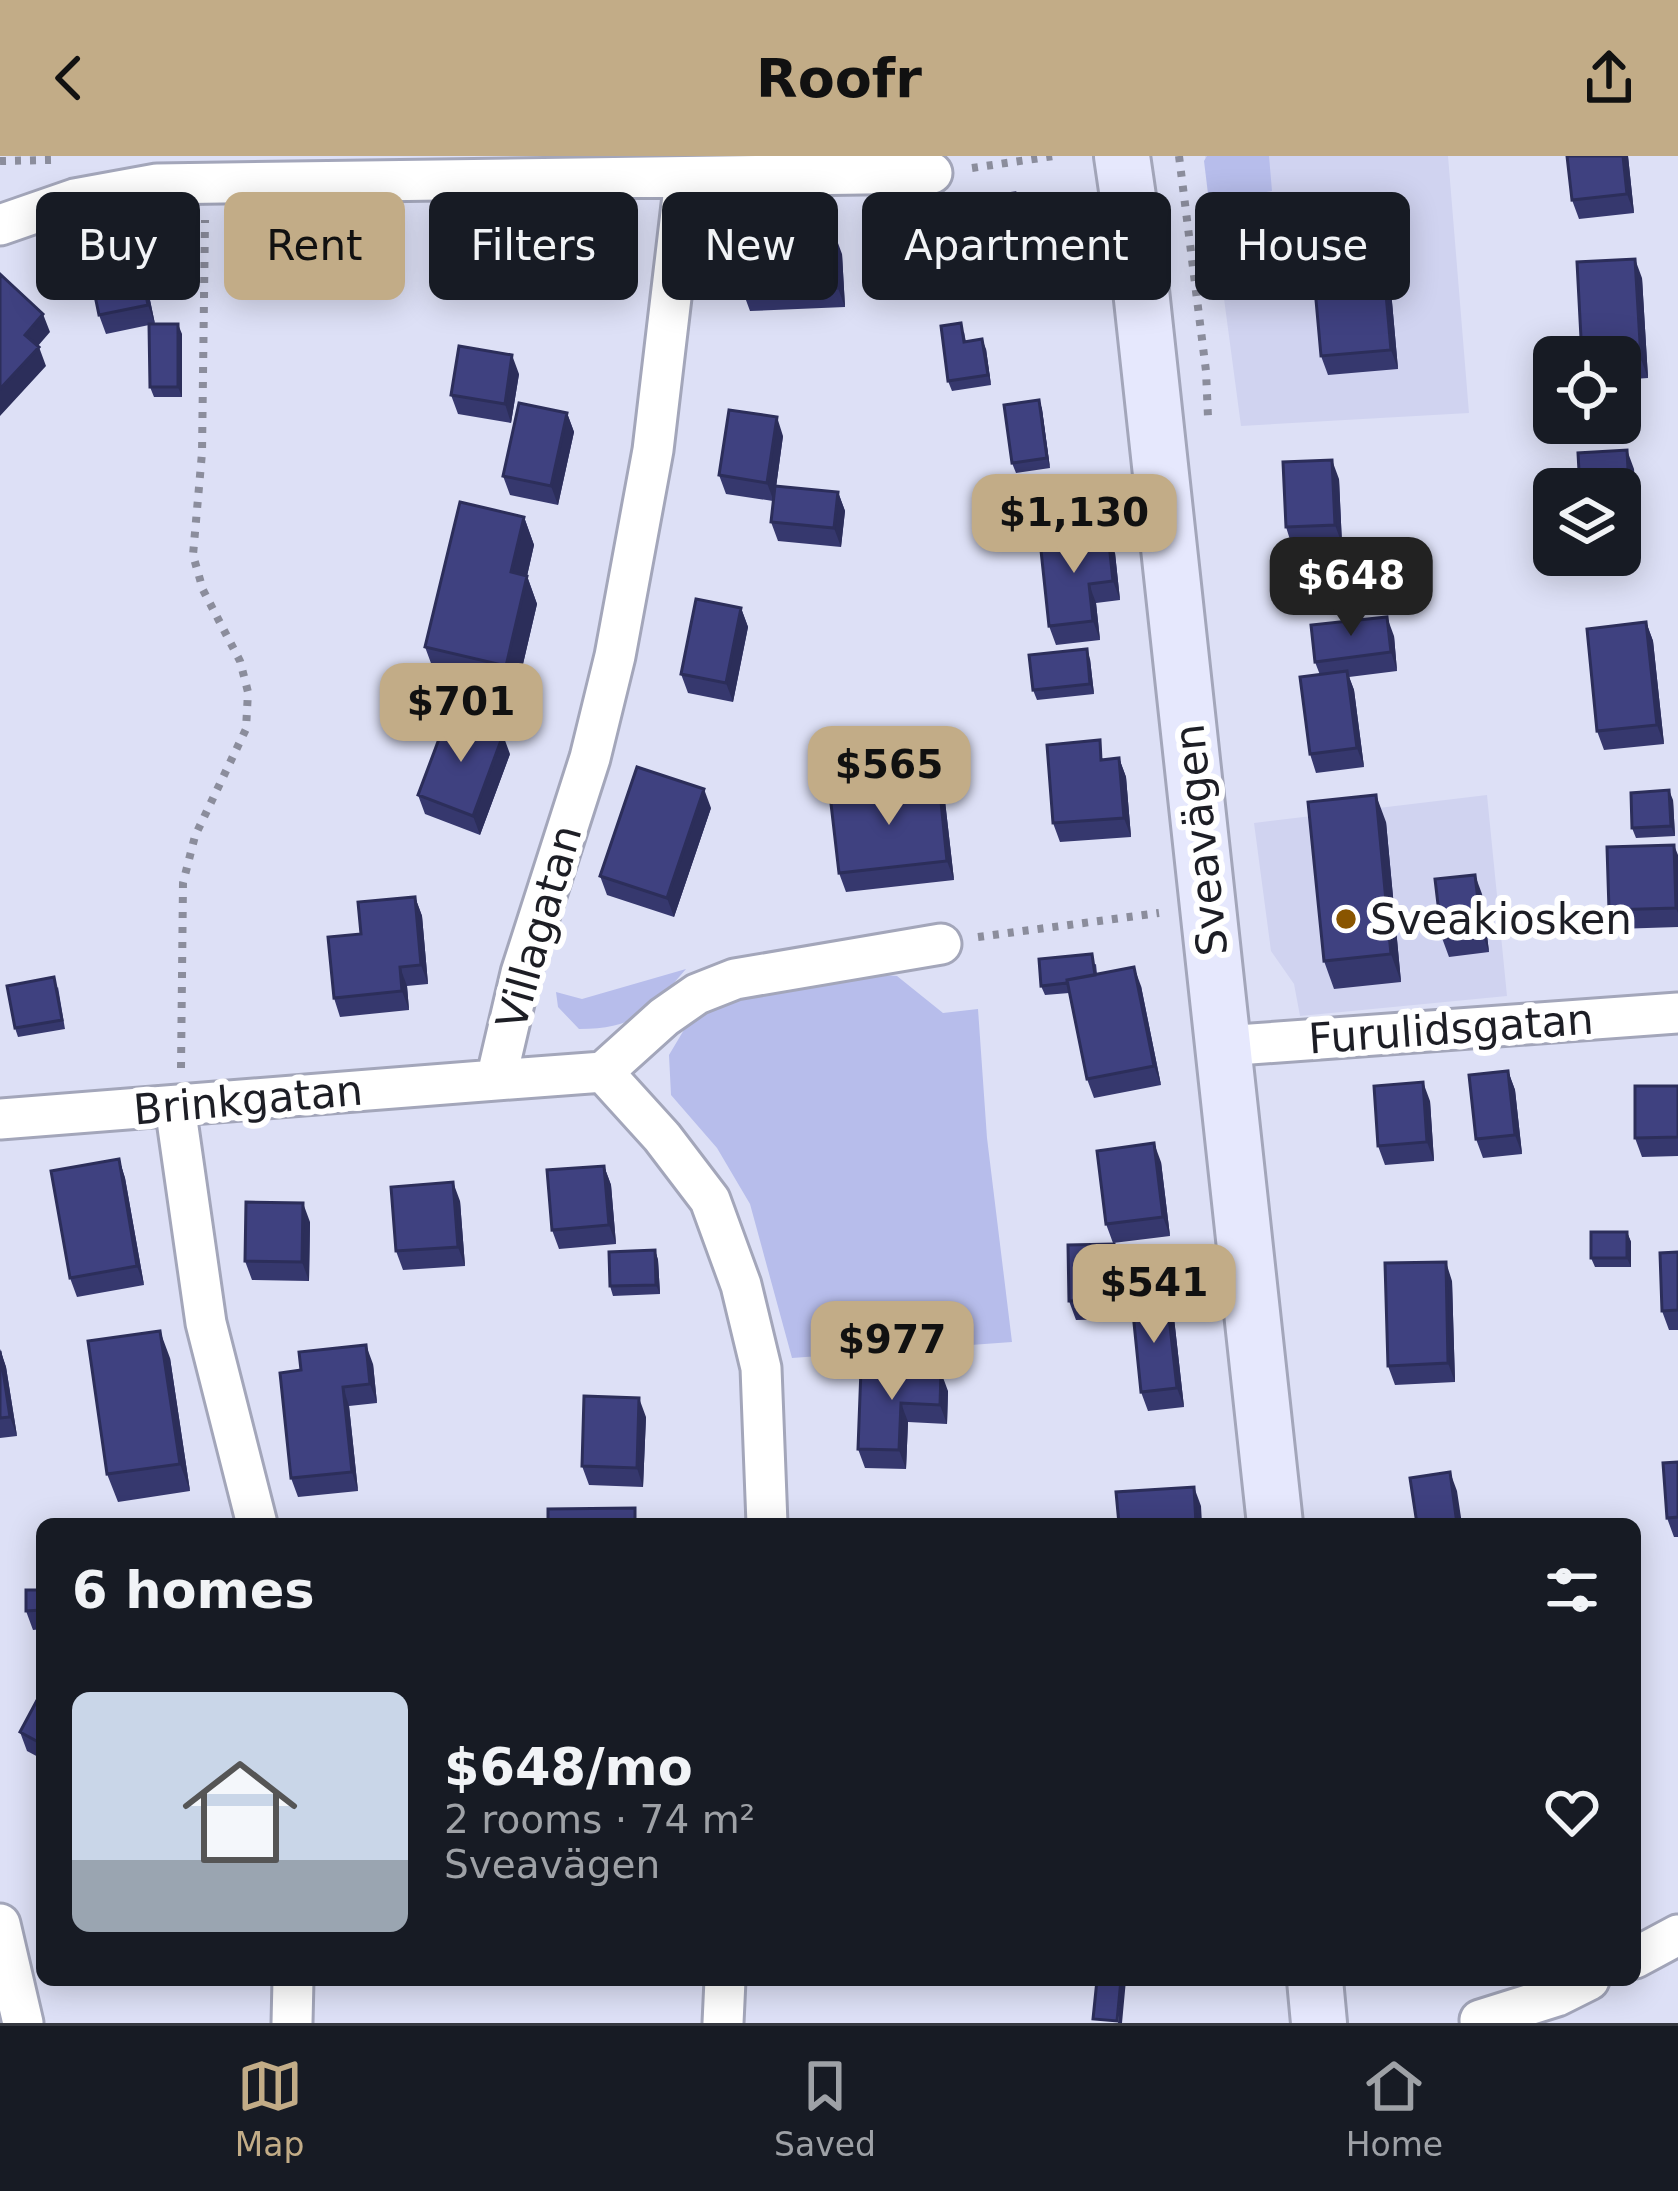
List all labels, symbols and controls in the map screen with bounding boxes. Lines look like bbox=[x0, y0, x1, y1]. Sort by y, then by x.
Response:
icon: back bbox=[36, 45, 102, 111]
icon: share bbox=[1576, 45, 1642, 111]
text: Roofr bbox=[756, 47, 922, 110]
chip: Buy bbox=[36, 192, 200, 300]
chip: Rent bbox=[224, 192, 405, 300]
chip: Filters bbox=[429, 192, 638, 300]
chip: New bbox=[662, 192, 838, 300]
chip: Apartment bbox=[862, 192, 1171, 300]
chip: House bbox=[1195, 192, 1410, 300]
map controls bbox=[1533, 336, 1641, 576]
button: locate bbox=[1533, 336, 1641, 444]
button: layers bbox=[1533, 468, 1641, 576]
pin: $1,130 bbox=[976, 474, 1172, 576]
text: $1,130 bbox=[999, 490, 1149, 535]
pin: $648 bbox=[1280, 537, 1422, 639]
text: $648 bbox=[1297, 553, 1405, 598]
pin: $701 bbox=[390, 663, 532, 765]
text: $701 bbox=[407, 679, 515, 724]
street label: Sveavägen bbox=[1164, 722, 1238, 958]
pin: $565 bbox=[818, 726, 960, 828]
text: $565 bbox=[835, 742, 943, 787]
street label: Villagatan bbox=[487, 819, 591, 1035]
place label: Sveakiosken bbox=[1370, 895, 1632, 944]
marker: Sveakiosken bbox=[1333, 906, 1359, 932]
street label: Furulidsgatan bbox=[1307, 995, 1595, 1063]
street label: Brinkgatan bbox=[131, 1066, 365, 1134]
pin: $541 bbox=[1083, 1244, 1225, 1346]
text: $541 bbox=[1100, 1260, 1208, 1305]
pin: $977 bbox=[821, 1301, 963, 1403]
text: $977 bbox=[838, 1317, 946, 1362]
icon: filters bbox=[1539, 1557, 1605, 1623]
text: 6 homes bbox=[72, 1561, 315, 1620]
text: $648/mo bbox=[444, 1738, 693, 1797]
icon: home bbox=[168, 1740, 312, 1884]
icon: heart bbox=[1539, 1779, 1605, 1845]
text: 2 rooms · 74 m² bbox=[444, 1797, 755, 1842]
text: Sveavägen bbox=[444, 1842, 660, 1887]
tab: Map bbox=[235, 2053, 304, 2164]
tab: Saved bbox=[774, 2053, 876, 2164]
tab: Home bbox=[1346, 2053, 1443, 2164]

